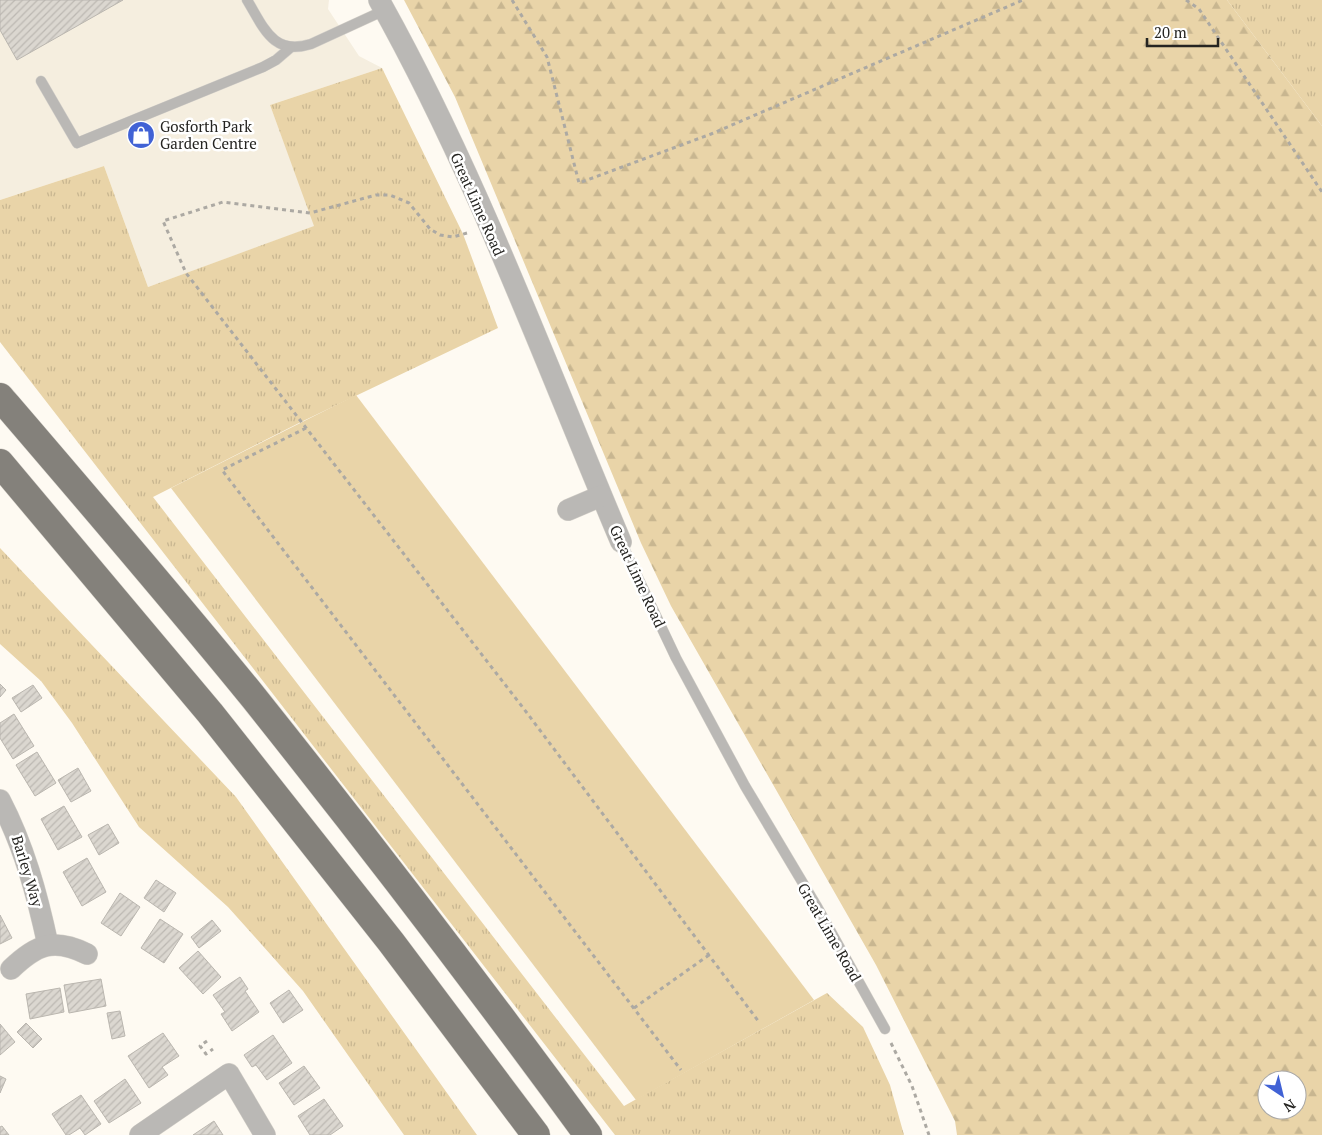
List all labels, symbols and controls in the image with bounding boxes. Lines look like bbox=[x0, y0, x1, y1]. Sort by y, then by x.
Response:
scale bar bbox=[1147, 15, 1218, 47]
text: 20 m bbox=[1154, 22, 1187, 42]
place label: Gosforth Park Garden Centre bbox=[160, 116, 257, 153]
shop icon: Gosforth Park Garden Centre bbox=[126, 120, 156, 150]
street label: Great Lime Road bbox=[446, 149, 510, 259]
street label: Great Lime Road bbox=[606, 522, 670, 630]
street label: Barley Way bbox=[8, 833, 48, 910]
street label: Great Lime Road bbox=[794, 879, 866, 985]
north arrow bbox=[1257, 1070, 1307, 1120]
text: N bbox=[1280, 1095, 1300, 1117]

